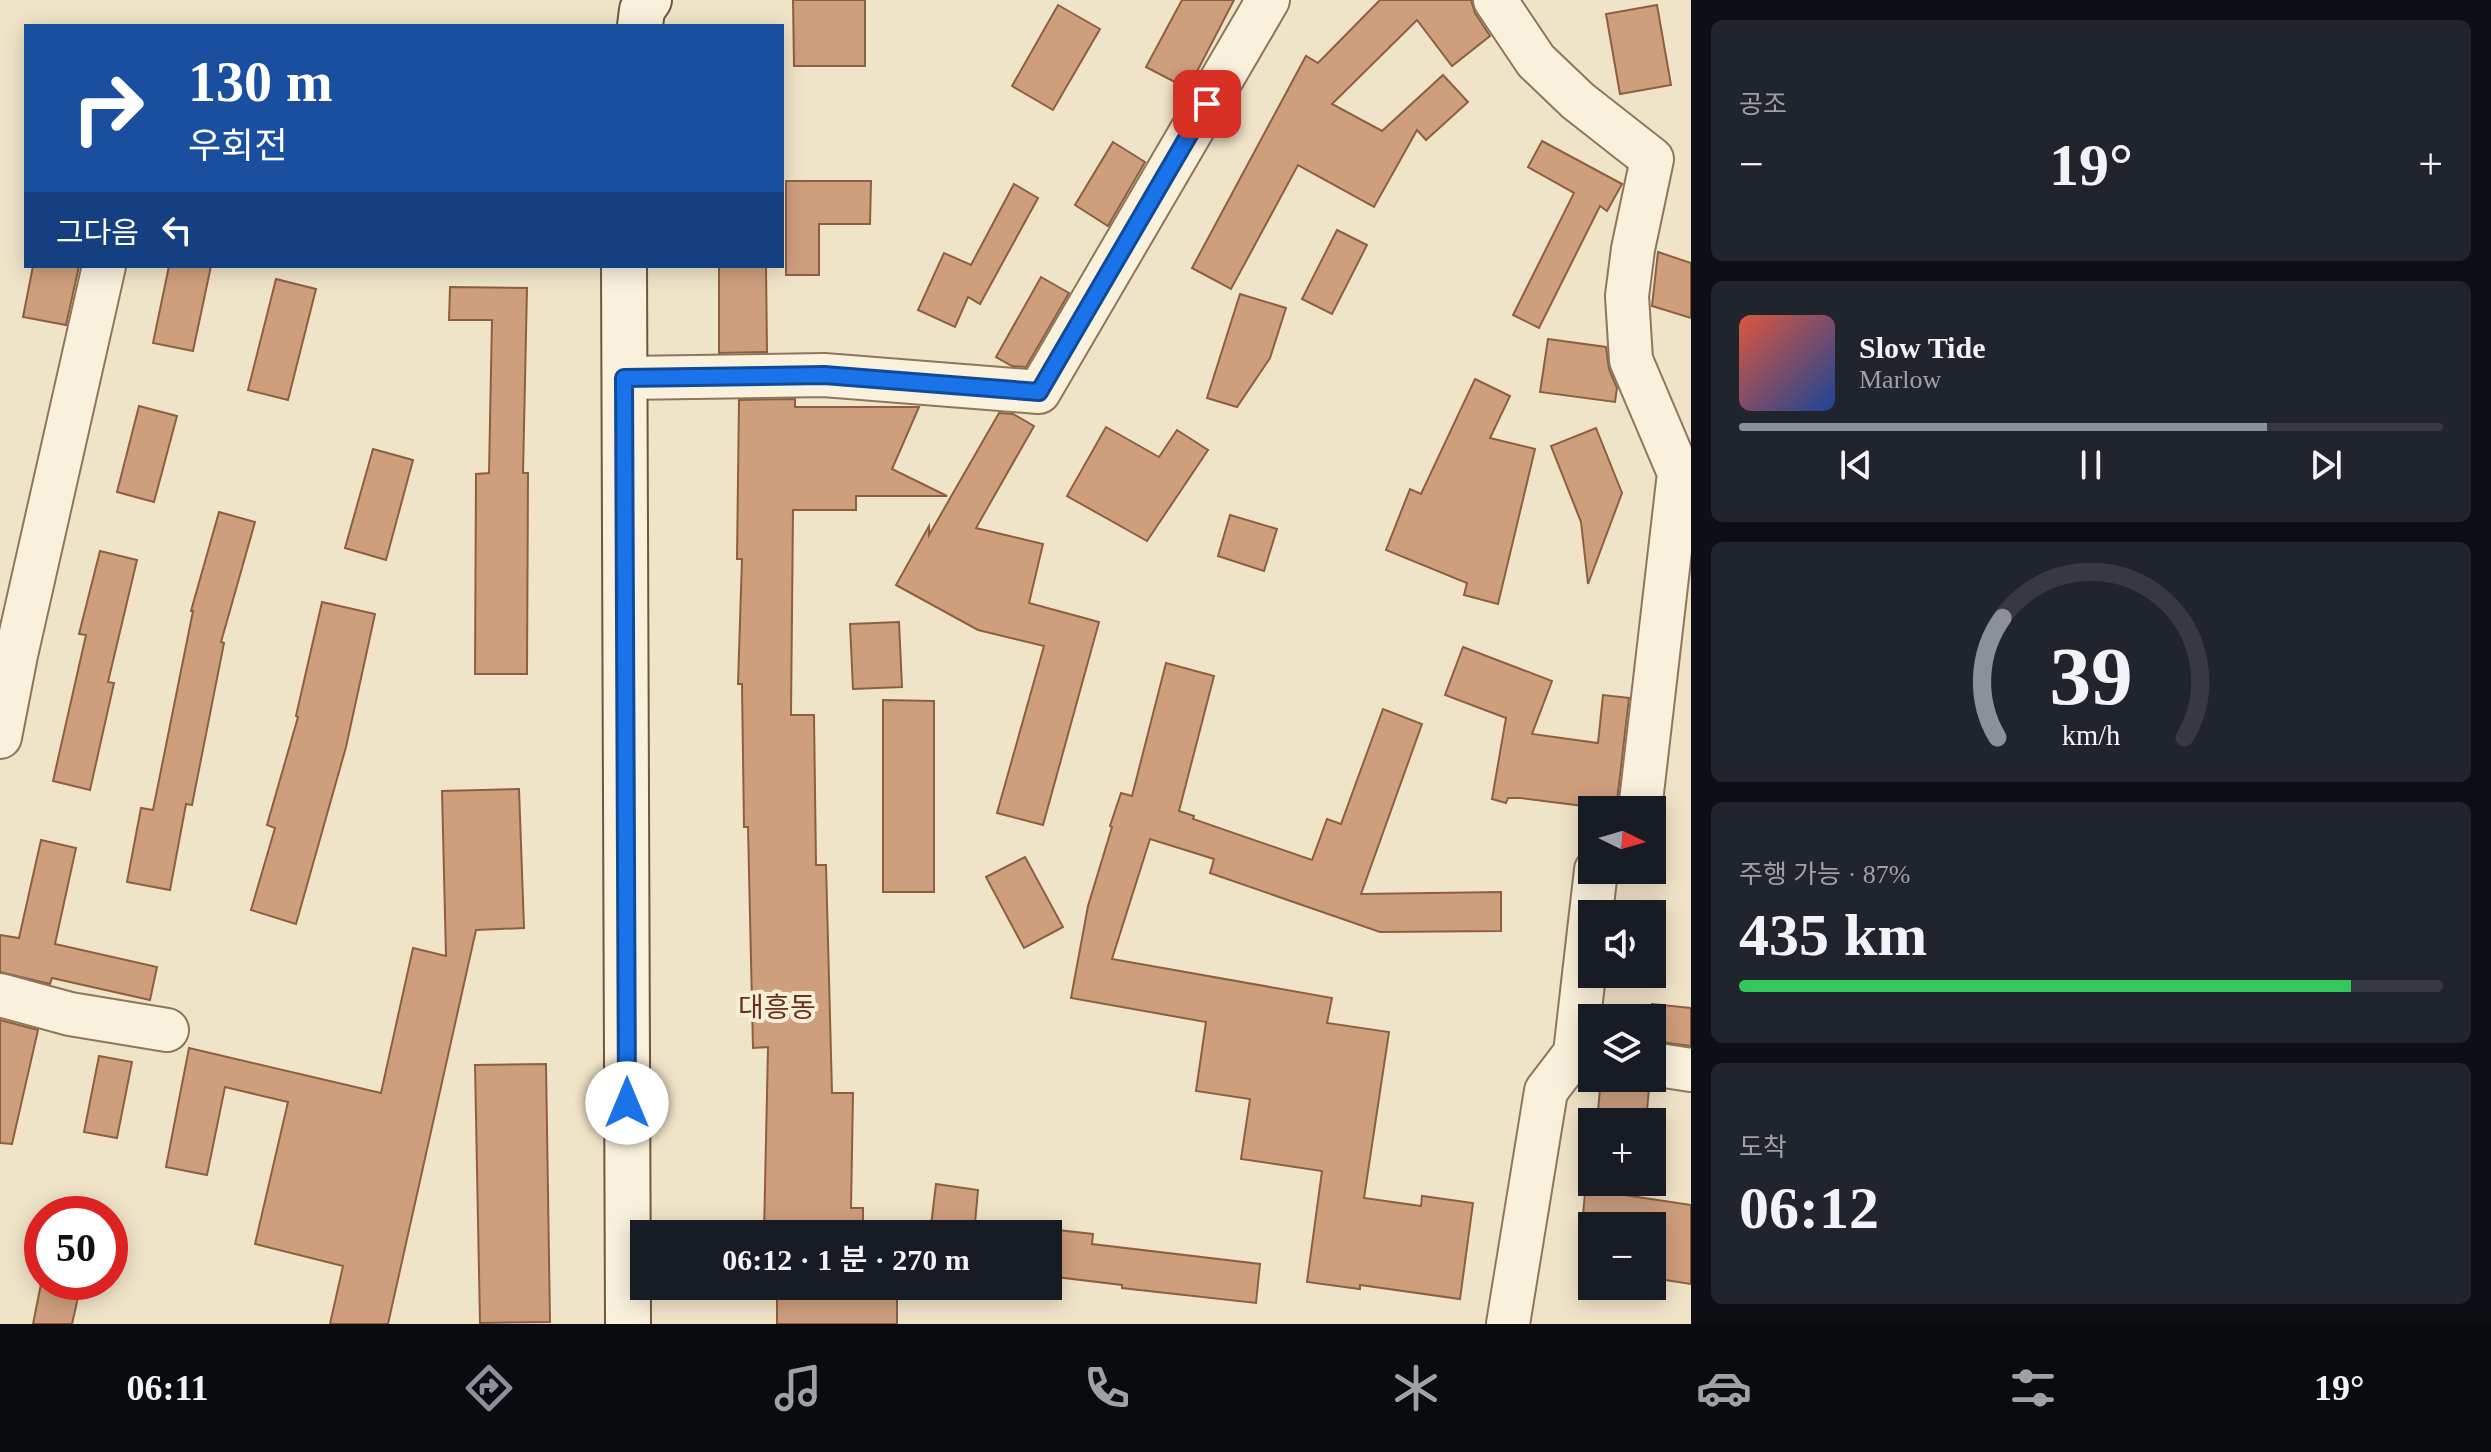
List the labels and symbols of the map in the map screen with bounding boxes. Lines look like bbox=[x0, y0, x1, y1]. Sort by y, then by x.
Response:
pin bbox=[1173, 70, 1241, 138]
north arrow bbox=[1578, 796, 1666, 884]
district label: 대흥동 bbox=[738, 992, 816, 1023]
position arrow bbox=[585, 1061, 669, 1145]
speed limit sign: 50 bbox=[24, 1196, 128, 1300]

